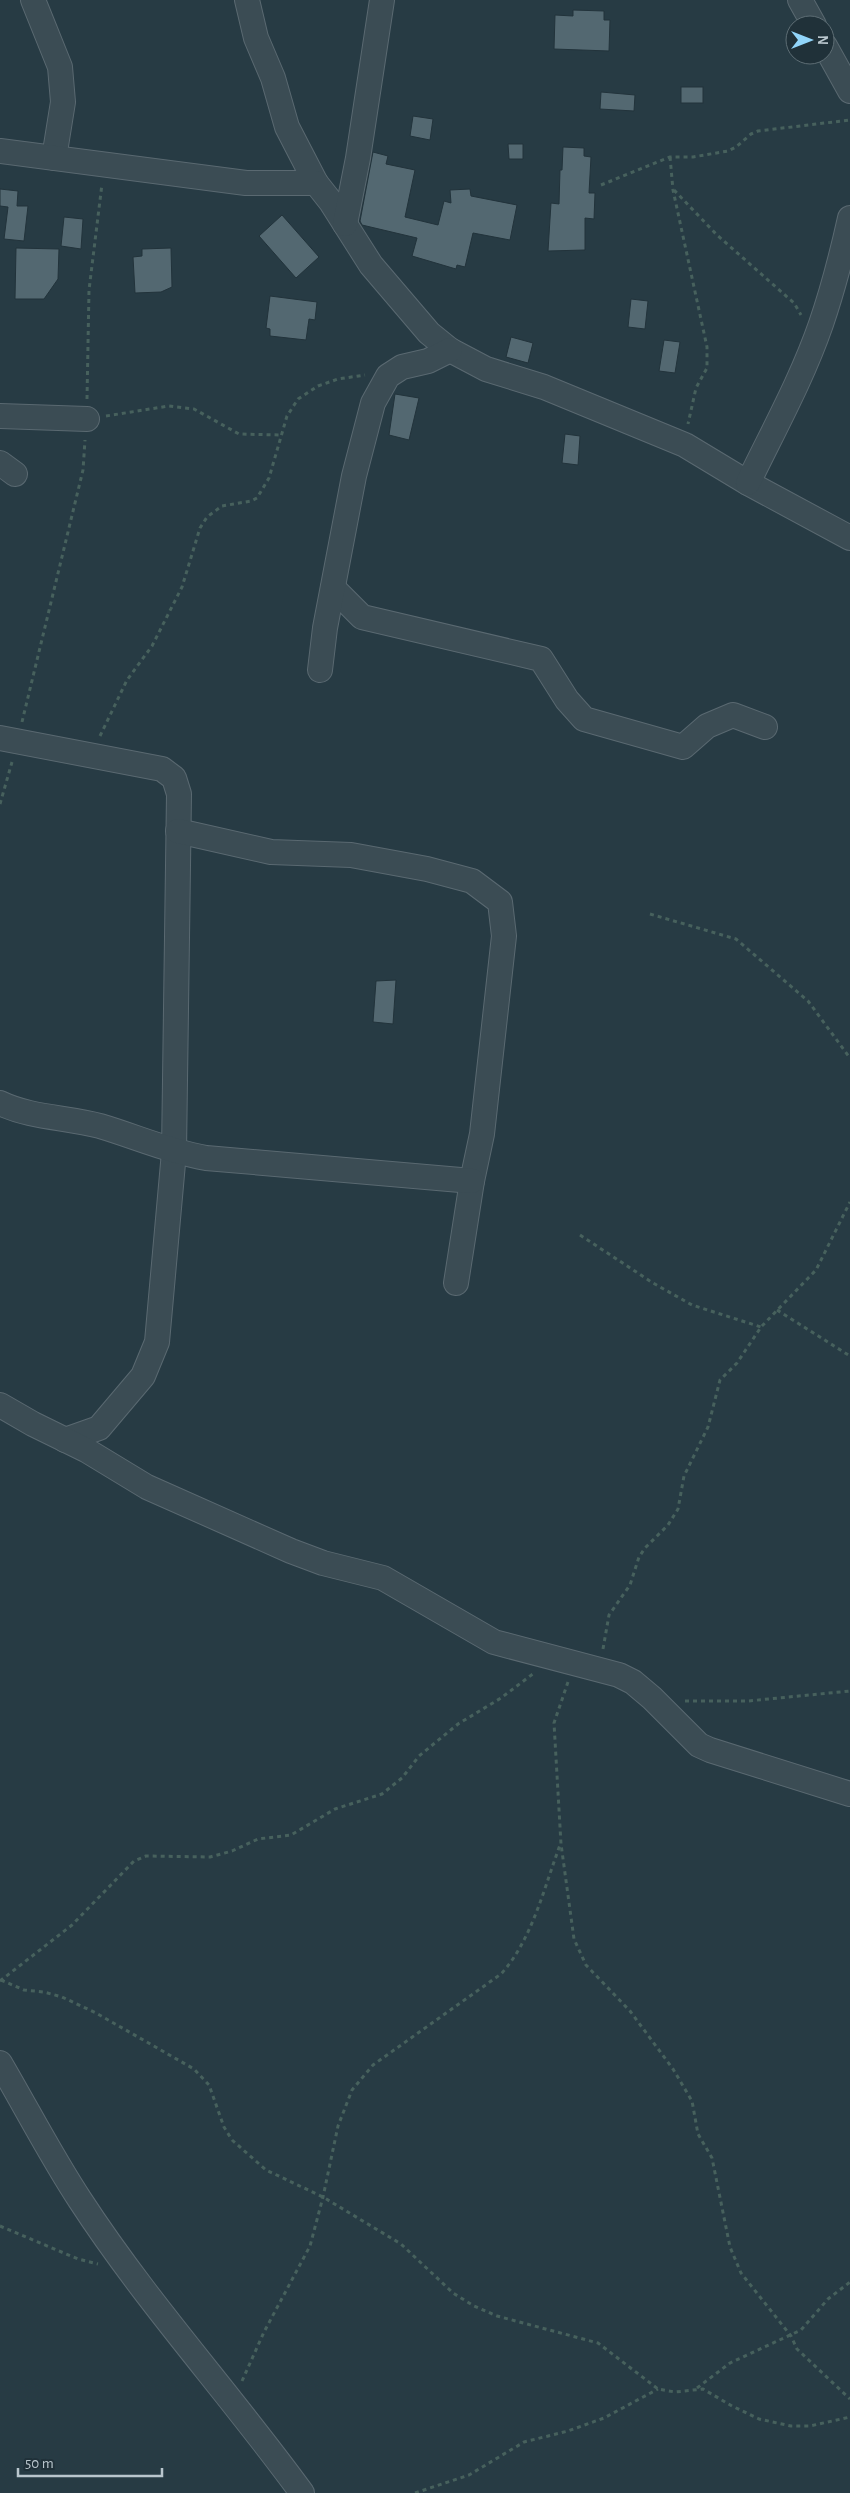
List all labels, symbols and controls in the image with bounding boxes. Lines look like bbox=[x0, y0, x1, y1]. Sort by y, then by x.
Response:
north arrow bbox=[785, 15, 835, 65]
text: N bbox=[815, 35, 829, 45]
scale bar bbox=[18, 2446, 161, 2478]
text: 50 m bbox=[25, 2456, 54, 2471]

